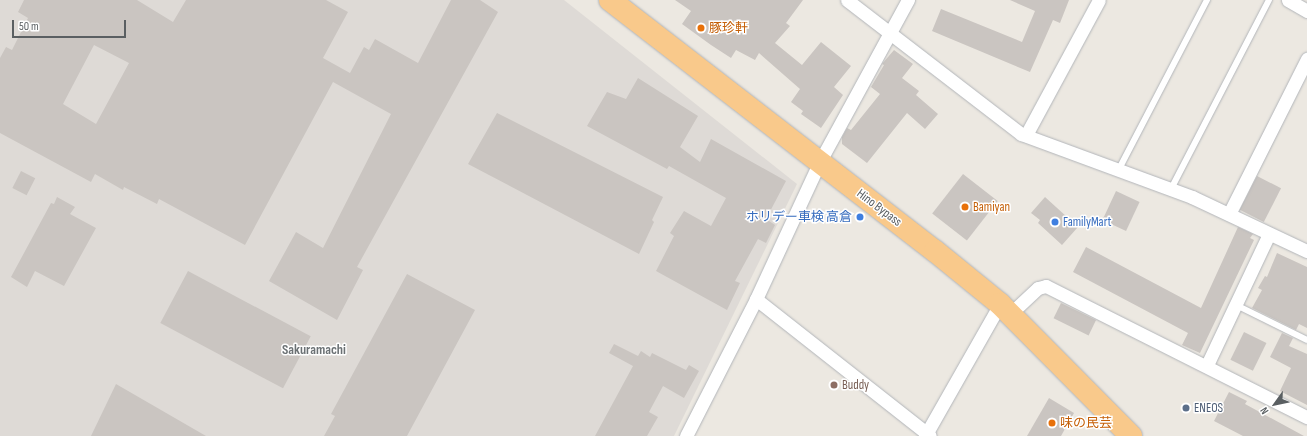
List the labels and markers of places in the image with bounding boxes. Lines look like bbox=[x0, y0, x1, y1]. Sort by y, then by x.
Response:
place label: 豚珍軒 bbox=[709, 20, 748, 36]
marker: 豚珍軒 bbox=[696, 23, 706, 33]
place label: Bamiyan bbox=[973, 199, 1010, 215]
marker: Bamiyan bbox=[960, 202, 970, 212]
place label: ホリデー車検 高倉 bbox=[746, 209, 852, 225]
marker: ホリデー車検 高倉 bbox=[855, 212, 865, 222]
place label: FamilyMart bbox=[1063, 214, 1111, 230]
marker: FamilyMart bbox=[1050, 217, 1060, 227]
place label: Buddy bbox=[842, 377, 869, 393]
marker: Buddy bbox=[829, 380, 839, 390]
place label: ENEOS bbox=[1194, 400, 1223, 416]
marker: ENEOS bbox=[1181, 403, 1191, 413]
place label: 味の民芸 bbox=[1060, 415, 1112, 431]
marker: 味の民芸 bbox=[1047, 418, 1057, 428]

